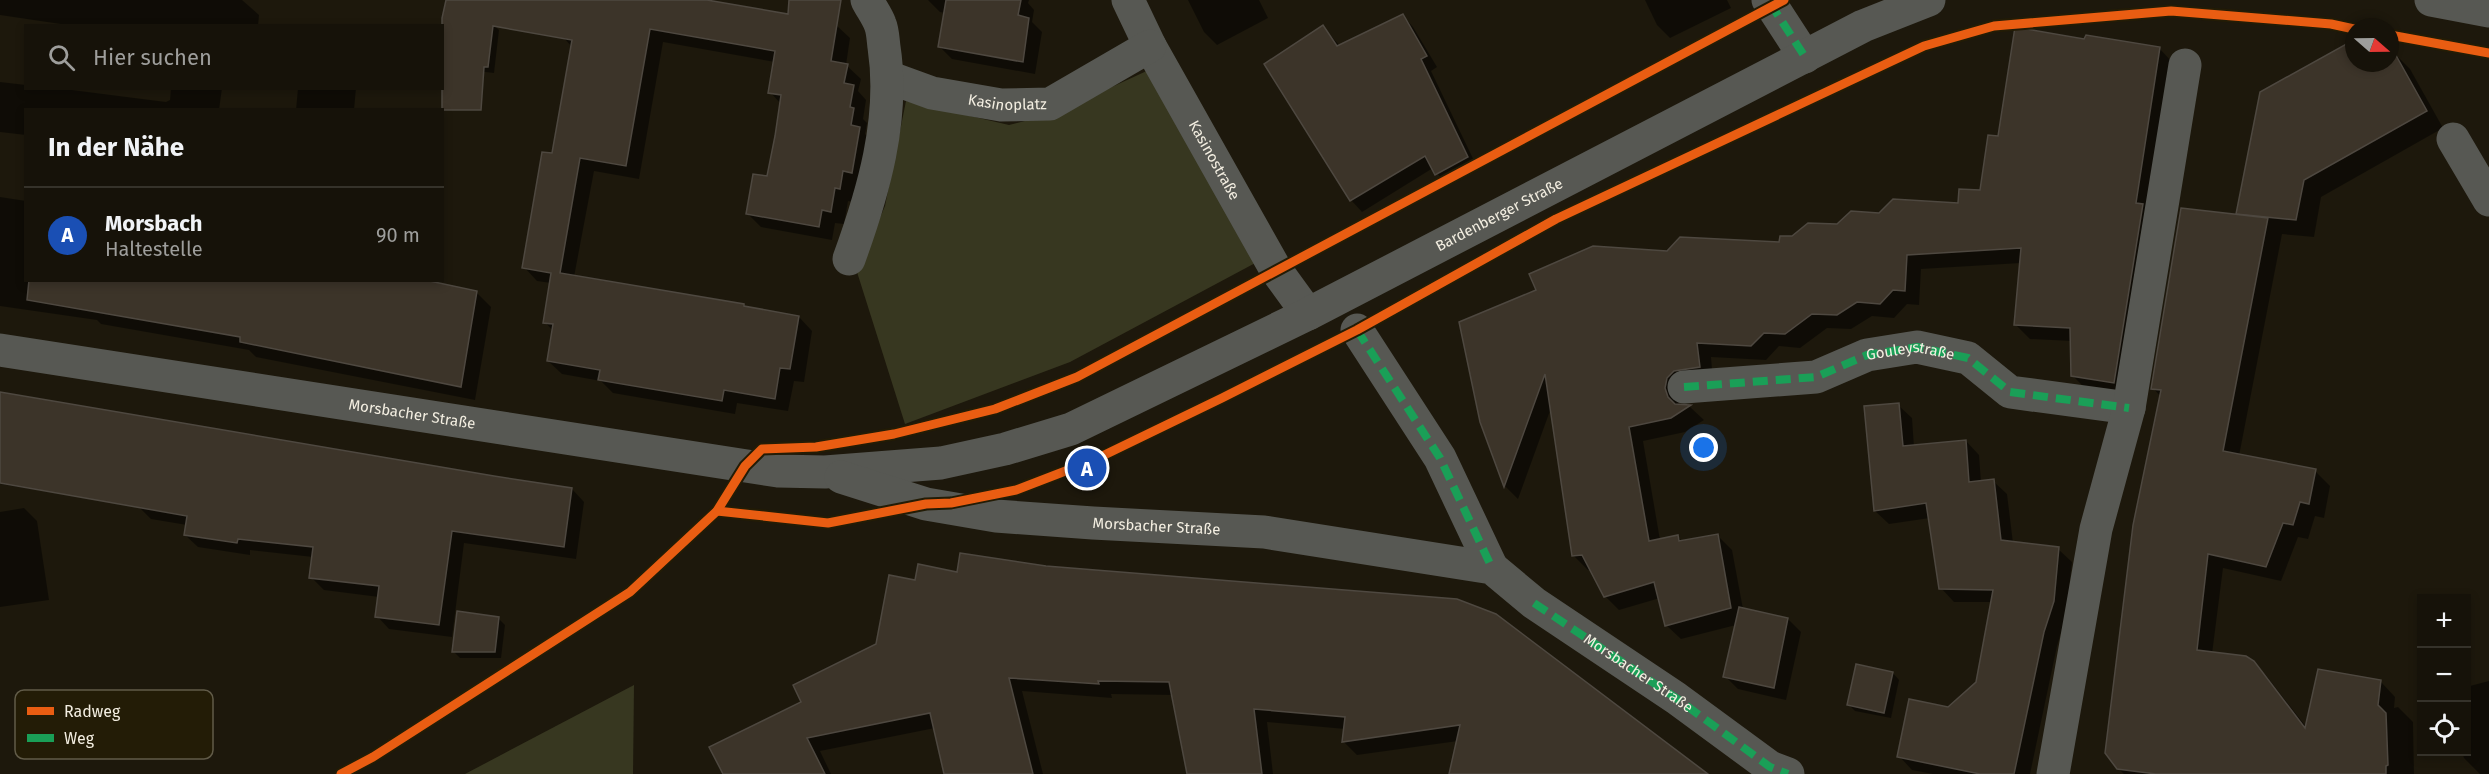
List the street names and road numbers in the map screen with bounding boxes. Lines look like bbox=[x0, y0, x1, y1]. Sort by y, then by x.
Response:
street label: Kasinoplatz bbox=[967, 90, 1047, 114]
street label: Kasinostraße bbox=[1185, 117, 1244, 203]
street label: Bardenberger Straße bbox=[1432, 174, 1566, 255]
street label: Gouleystraße bbox=[1865, 338, 1956, 364]
street label: Morsbacher Straße bbox=[347, 395, 477, 433]
street label: Morsbacher Straße bbox=[1092, 514, 1221, 539]
street label: Morsbacher Straße bbox=[1580, 630, 1697, 716]

